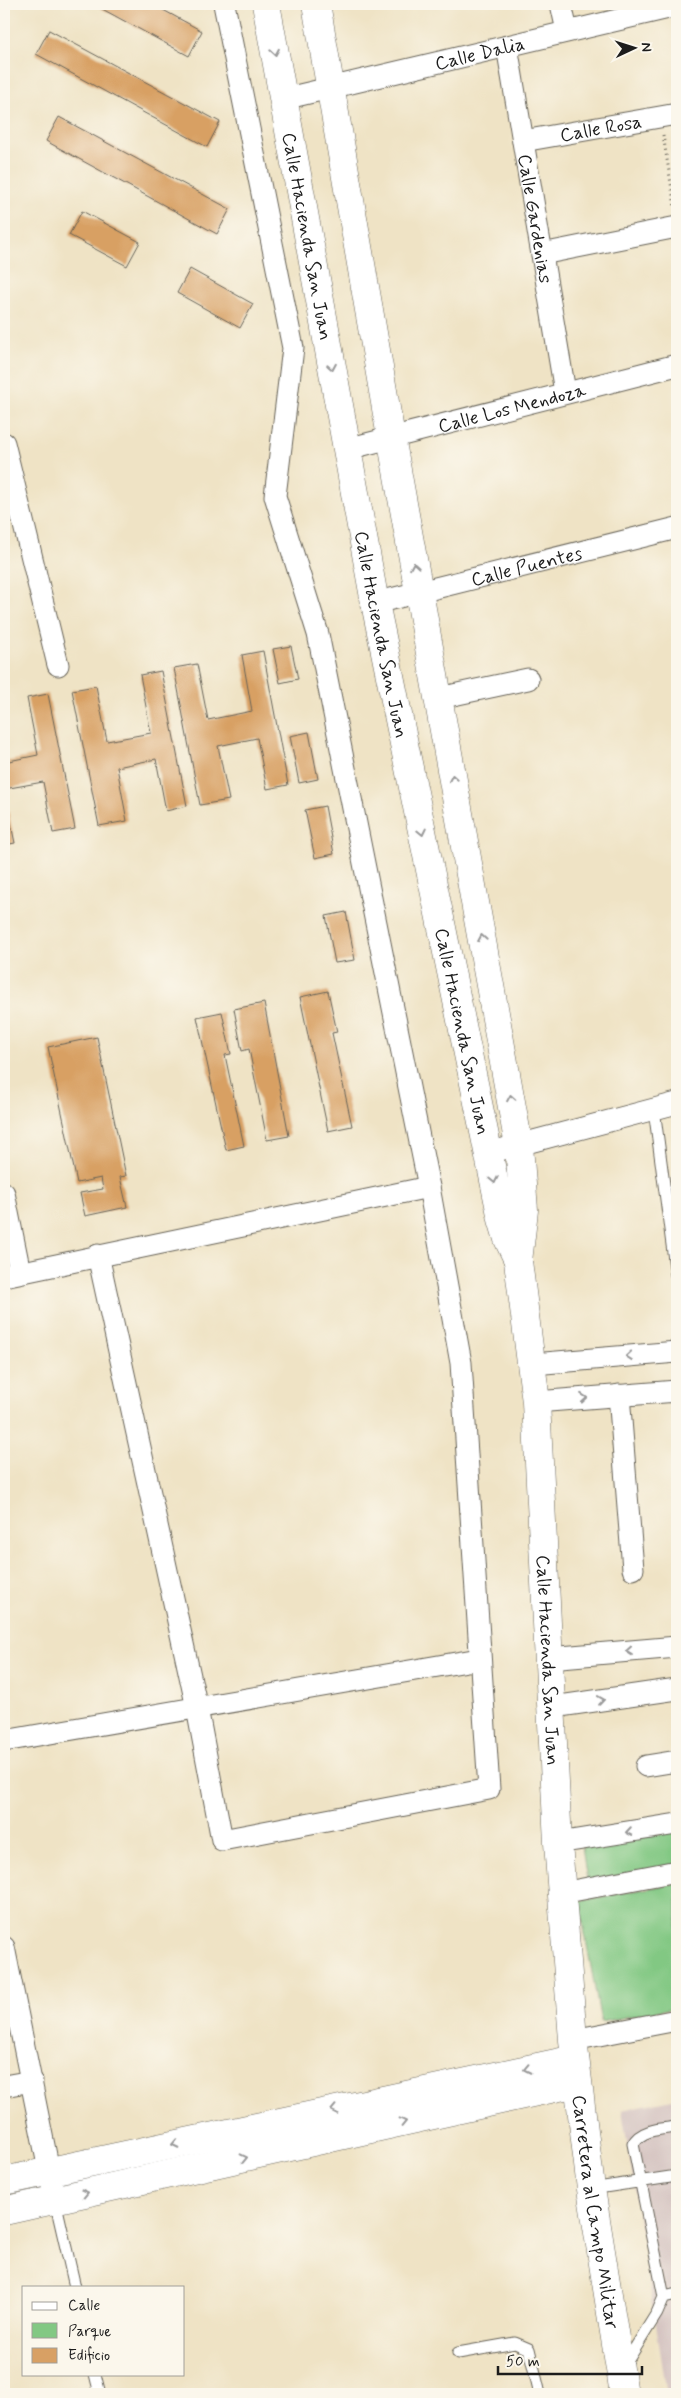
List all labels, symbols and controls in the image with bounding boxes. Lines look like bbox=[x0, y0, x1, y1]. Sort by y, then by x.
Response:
north arrow bbox=[608, 22, 658, 72]
street label: Calle Dalia bbox=[433, 31, 527, 77]
text: N bbox=[637, 42, 655, 52]
one-way arrow bbox=[269, 47, 279, 56]
street label: Calle Rosa bbox=[558, 109, 644, 148]
street label: Calle Hacienda San Juan bbox=[276, 131, 338, 342]
street label: Calle Gardenias bbox=[511, 152, 558, 285]
one-way arrow bbox=[326, 362, 336, 371]
street label: Calle Los Mendoza bbox=[436, 378, 589, 439]
street label: Calle Hacienda San Juan bbox=[348, 529, 414, 740]
street label: Calle Puentes bbox=[469, 541, 586, 593]
one-way arrow bbox=[410, 562, 420, 571]
one-way arrow bbox=[449, 773, 459, 782]
one-way arrow bbox=[416, 828, 427, 836]
street label: Calle Hacienda San Juan bbox=[428, 926, 495, 1137]
one-way arrow bbox=[477, 933, 487, 942]
one-way arrow bbox=[506, 1093, 516, 1102]
one-way arrow bbox=[488, 1175, 499, 1184]
one-way arrow bbox=[624, 1351, 632, 1362]
one-way arrow bbox=[580, 1393, 588, 1404]
street label: Calle Hacienda San Juan bbox=[530, 1554, 565, 1766]
one-way arrow bbox=[624, 1645, 632, 1656]
one-way arrow bbox=[597, 1696, 605, 1706]
one-way arrow bbox=[625, 1826, 634, 1836]
one-way arrow bbox=[523, 2063, 532, 2074]
street label: Carretera al Campo Militar bbox=[566, 2094, 624, 2331]
one-way arrow bbox=[330, 2104, 338, 2115]
one-way arrow bbox=[398, 2117, 407, 2128]
one-way arrow bbox=[171, 2138, 180, 2149]
one-way arrow bbox=[240, 2153, 249, 2164]
one-way arrow bbox=[81, 2188, 90, 2199]
legend bbox=[22, 2286, 185, 2376]
text: Calle bbox=[68, 2296, 100, 2316]
text: Parque bbox=[68, 2322, 111, 2342]
scale bar bbox=[498, 2343, 642, 2375]
text: Edificio bbox=[68, 2346, 110, 2366]
text: 50 m bbox=[506, 2352, 540, 2372]

